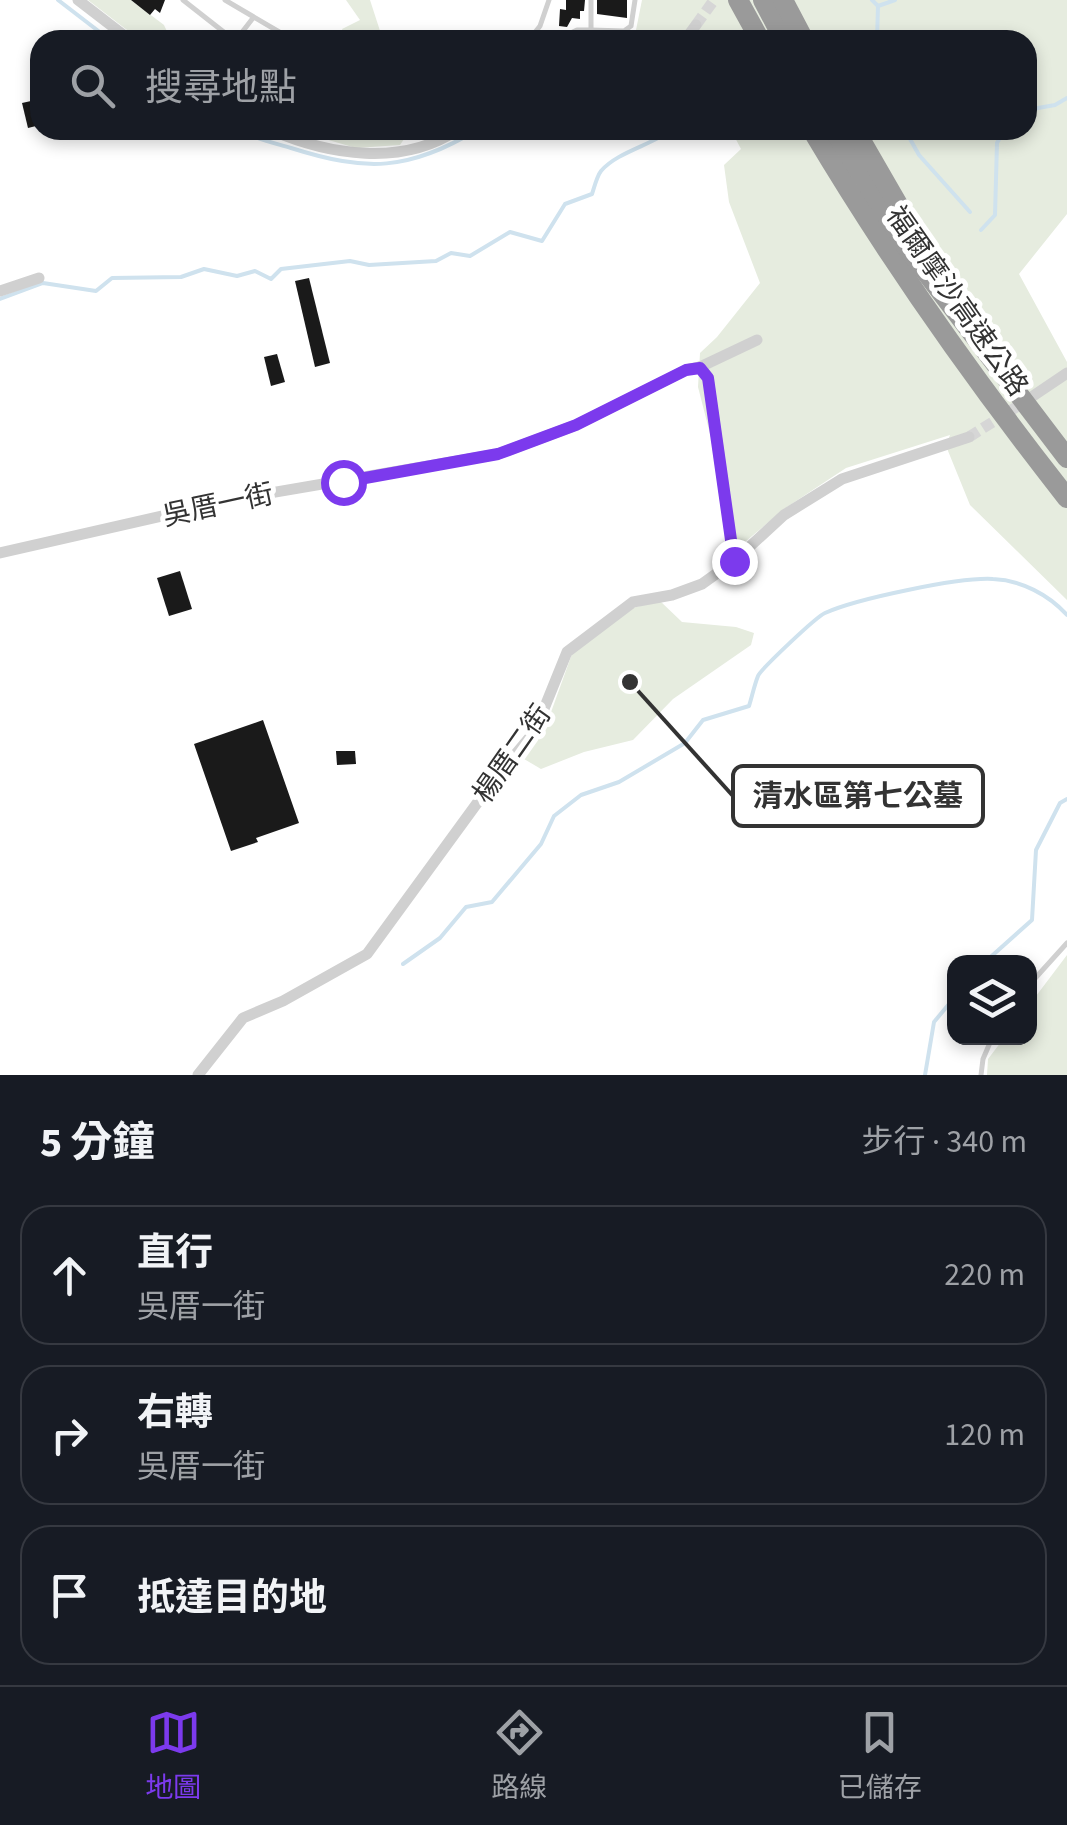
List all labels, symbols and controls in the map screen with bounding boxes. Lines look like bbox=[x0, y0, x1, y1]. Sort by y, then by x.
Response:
search box bbox=[30, 30, 1037, 140]
icon: search bbox=[65, 58, 120, 113]
text: 搜尋地點 bbox=[145, 61, 297, 115]
street label: 福爾摩沙高速公路 bbox=[876, 198, 1038, 404]
route start bbox=[321, 460, 367, 506]
street label: 吳厝一街 bbox=[159, 474, 277, 536]
route end bbox=[712, 539, 758, 585]
street label: 楊厝二街 bbox=[463, 697, 561, 811]
callout: 清水區第七公墓 bbox=[733, 766, 983, 826]
text: 清水區第七公墓 bbox=[753, 775, 963, 818]
map controls bbox=[947, 955, 1037, 1045]
button: layers bbox=[947, 955, 1037, 1045]
text: 5 分鐘 bbox=[40, 1113, 155, 1173]
text: 步行 · 340 m bbox=[862, 1119, 1027, 1165]
text: 直行 bbox=[137, 1226, 213, 1280]
icon: ahead bbox=[42, 1248, 97, 1303]
text: 220 m bbox=[944, 1252, 1025, 1298]
text: 吳厝一街 bbox=[137, 1284, 265, 1330]
text: 右轉 bbox=[137, 1386, 213, 1440]
icon: right bbox=[42, 1408, 97, 1463]
text: 120 m bbox=[944, 1412, 1025, 1458]
text: 吳厝一街 bbox=[137, 1444, 265, 1490]
icon: arrive bbox=[42, 1568, 97, 1623]
text: 抵達目的地 bbox=[137, 1571, 327, 1625]
tab: 地圖 bbox=[145, 1705, 201, 1808]
tab: 路線 bbox=[491, 1705, 548, 1808]
tab: 已儲存 bbox=[838, 1705, 922, 1808]

